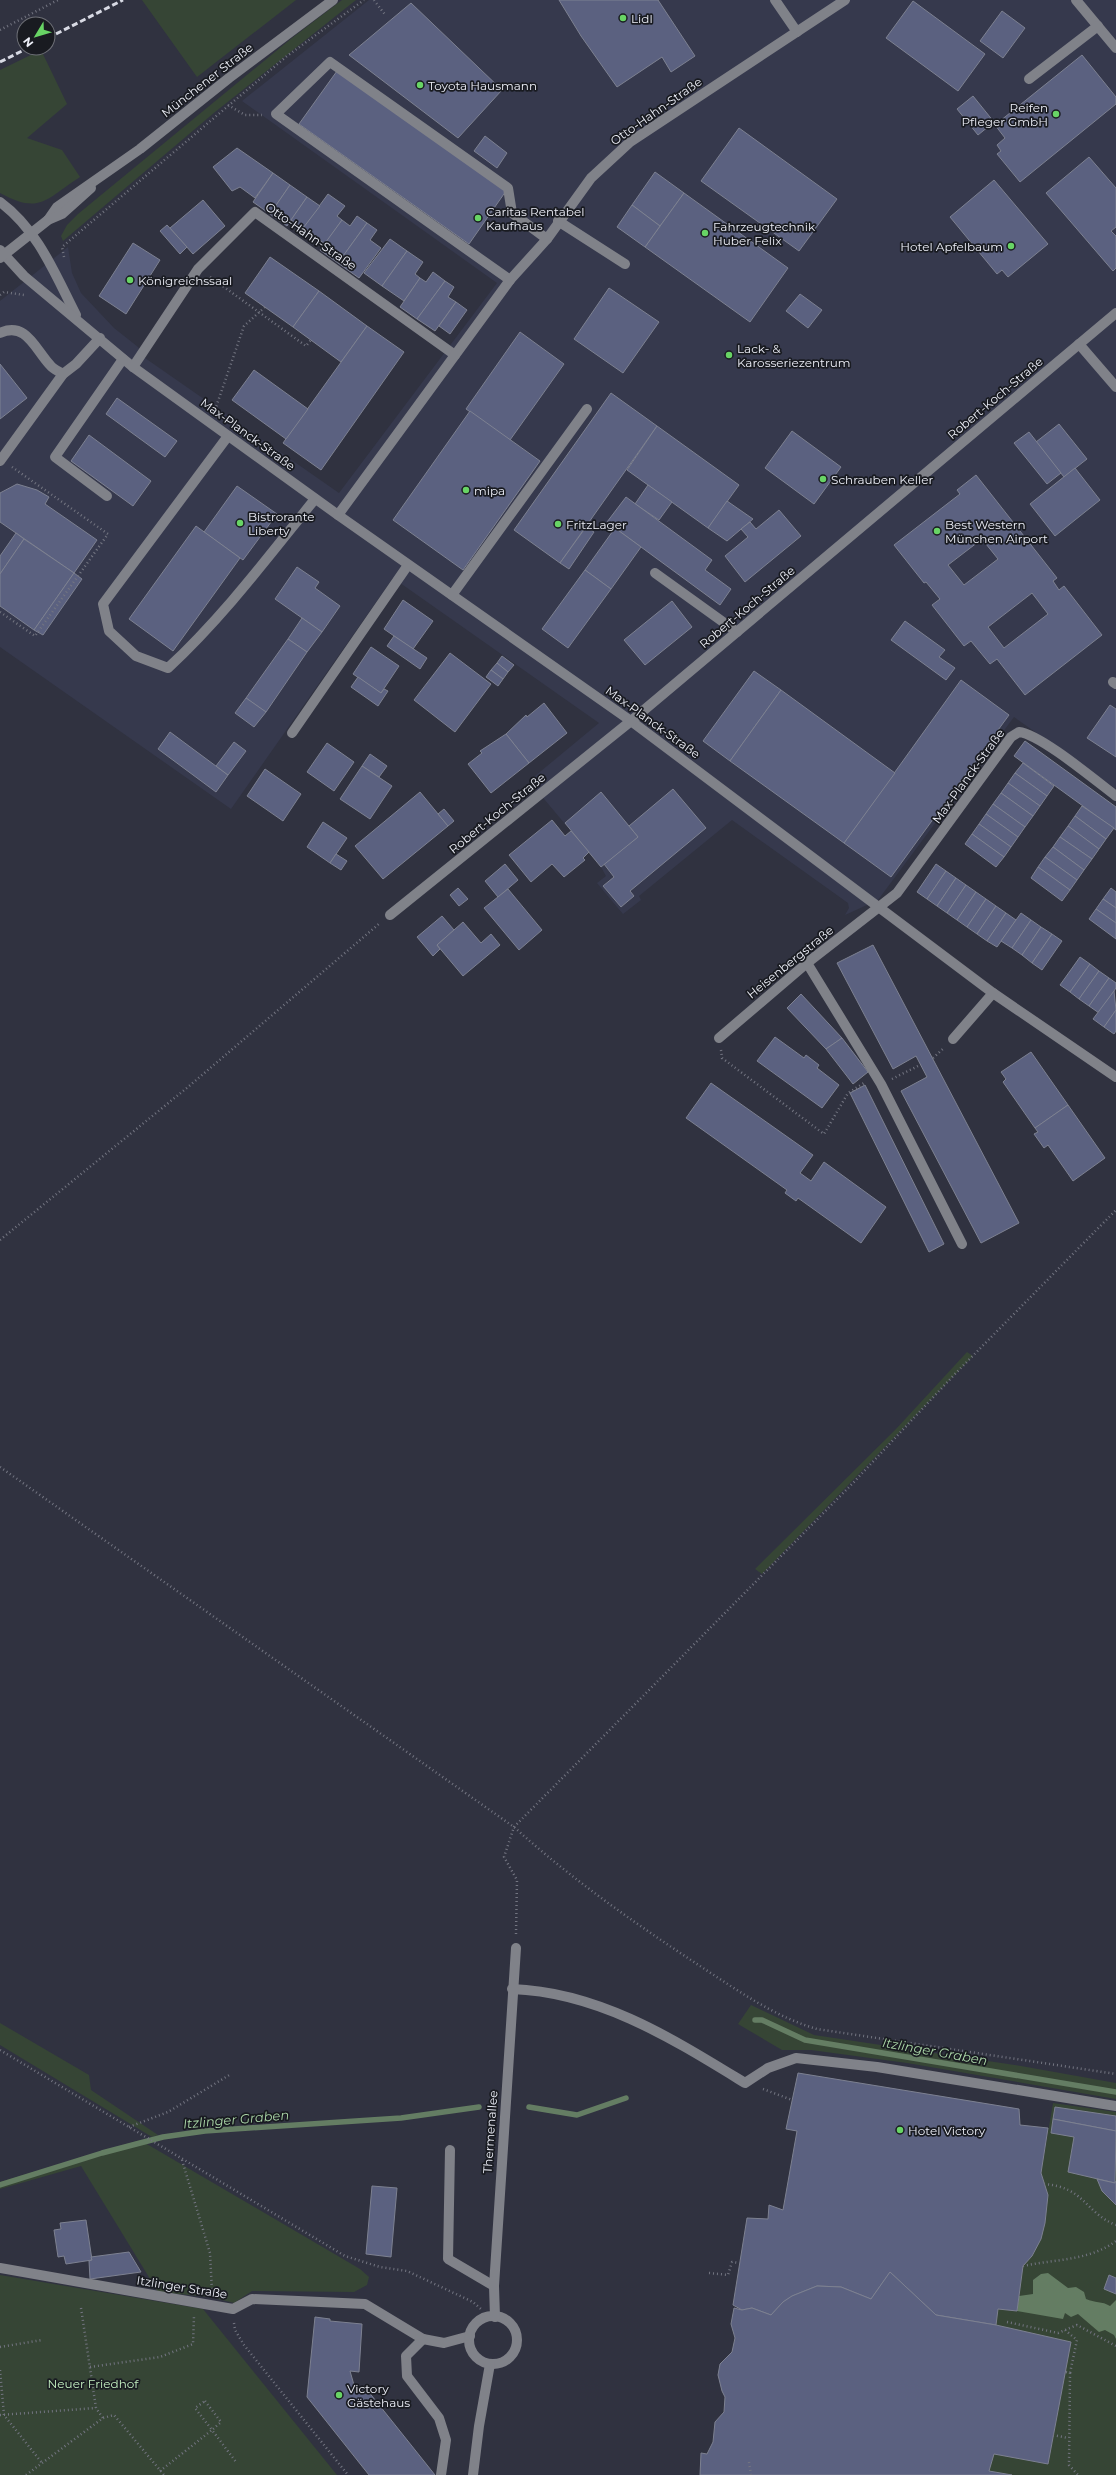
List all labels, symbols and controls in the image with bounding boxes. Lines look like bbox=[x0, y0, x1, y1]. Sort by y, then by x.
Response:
place label: Lidl bbox=[631, 11, 653, 26]
marker: Lidl bbox=[618, 13, 628, 23]
north arrow bbox=[16, 16, 56, 56]
text: N bbox=[20, 34, 36, 50]
street label: Münchener Straße bbox=[158, 40, 256, 120]
street label: Otto-Hahn-Straße bbox=[607, 74, 705, 148]
place label: Toyota Hausmann bbox=[428, 78, 537, 93]
marker: Toyota Hausmann bbox=[415, 80, 425, 90]
place label: Reifen Pfleger GmbH bbox=[961, 100, 1048, 129]
marker: Reifen Pfleger GmbH bbox=[1051, 109, 1061, 119]
street label: Otto-Hahn-Straße bbox=[262, 199, 360, 273]
place label: Caritas Rentabel Kaufhaus bbox=[486, 204, 584, 233]
marker: Caritas Rentabel Kaufhaus bbox=[473, 213, 483, 223]
place label: Fahrzeugtechnik Huber Felix bbox=[713, 219, 816, 248]
marker: Fahrzeugtechnik Huber Felix bbox=[700, 228, 710, 238]
place label: Hotel Apfelbaum bbox=[900, 239, 1003, 254]
marker: Hotel Apfelbaum bbox=[1006, 241, 1016, 251]
place label: Königreichssaal bbox=[138, 273, 232, 288]
marker: Königreichssaal bbox=[125, 275, 135, 285]
place label: Lack- & Karosseriezentrum bbox=[737, 341, 851, 370]
marker: Lack- & Karosseriezentrum bbox=[724, 350, 734, 360]
street label: Robert-Koch-Straße bbox=[944, 354, 1046, 442]
street label: Max-Planck-Straße bbox=[198, 395, 298, 473]
place label: Schrauben Keller bbox=[831, 472, 933, 487]
marker: Schrauben Keller bbox=[818, 474, 828, 484]
place label: mipa bbox=[474, 483, 505, 498]
marker: mipa bbox=[461, 485, 471, 495]
place label: Bistrorante Liberty bbox=[248, 509, 315, 538]
place label: FritzLager bbox=[566, 517, 627, 532]
place label: Best Western München Airport bbox=[945, 517, 1048, 546]
marker: Bistrorante Liberty bbox=[235, 518, 245, 528]
marker: FritzLager bbox=[553, 519, 563, 529]
marker: Best Western München Airport bbox=[932, 526, 942, 536]
street label: Robert-Koch-Straße bbox=[696, 563, 798, 651]
street label: Max-Planck-Straße bbox=[603, 683, 703, 761]
street label: Max-Planck-Straße bbox=[929, 726, 1007, 826]
street label: Robert-Koch-Straße bbox=[446, 769, 548, 857]
street label: Heisenbergstraße bbox=[744, 922, 836, 1002]
water label: Itzlinger Graben bbox=[881, 2034, 989, 2068]
street label: Thermenallee bbox=[480, 2090, 500, 2174]
water label: Itzlinger Graben bbox=[182, 2106, 290, 2132]
place label: Hotel Victory bbox=[908, 2123, 986, 2138]
marker: Hotel Victory bbox=[895, 2125, 905, 2135]
street label: Itzlinger Straße bbox=[136, 2272, 228, 2302]
park label: Neuer Friedhof bbox=[48, 2376, 139, 2391]
place label: Victory Gästehaus bbox=[347, 2381, 410, 2410]
marker: Victory Gästehaus bbox=[334, 2390, 344, 2400]

